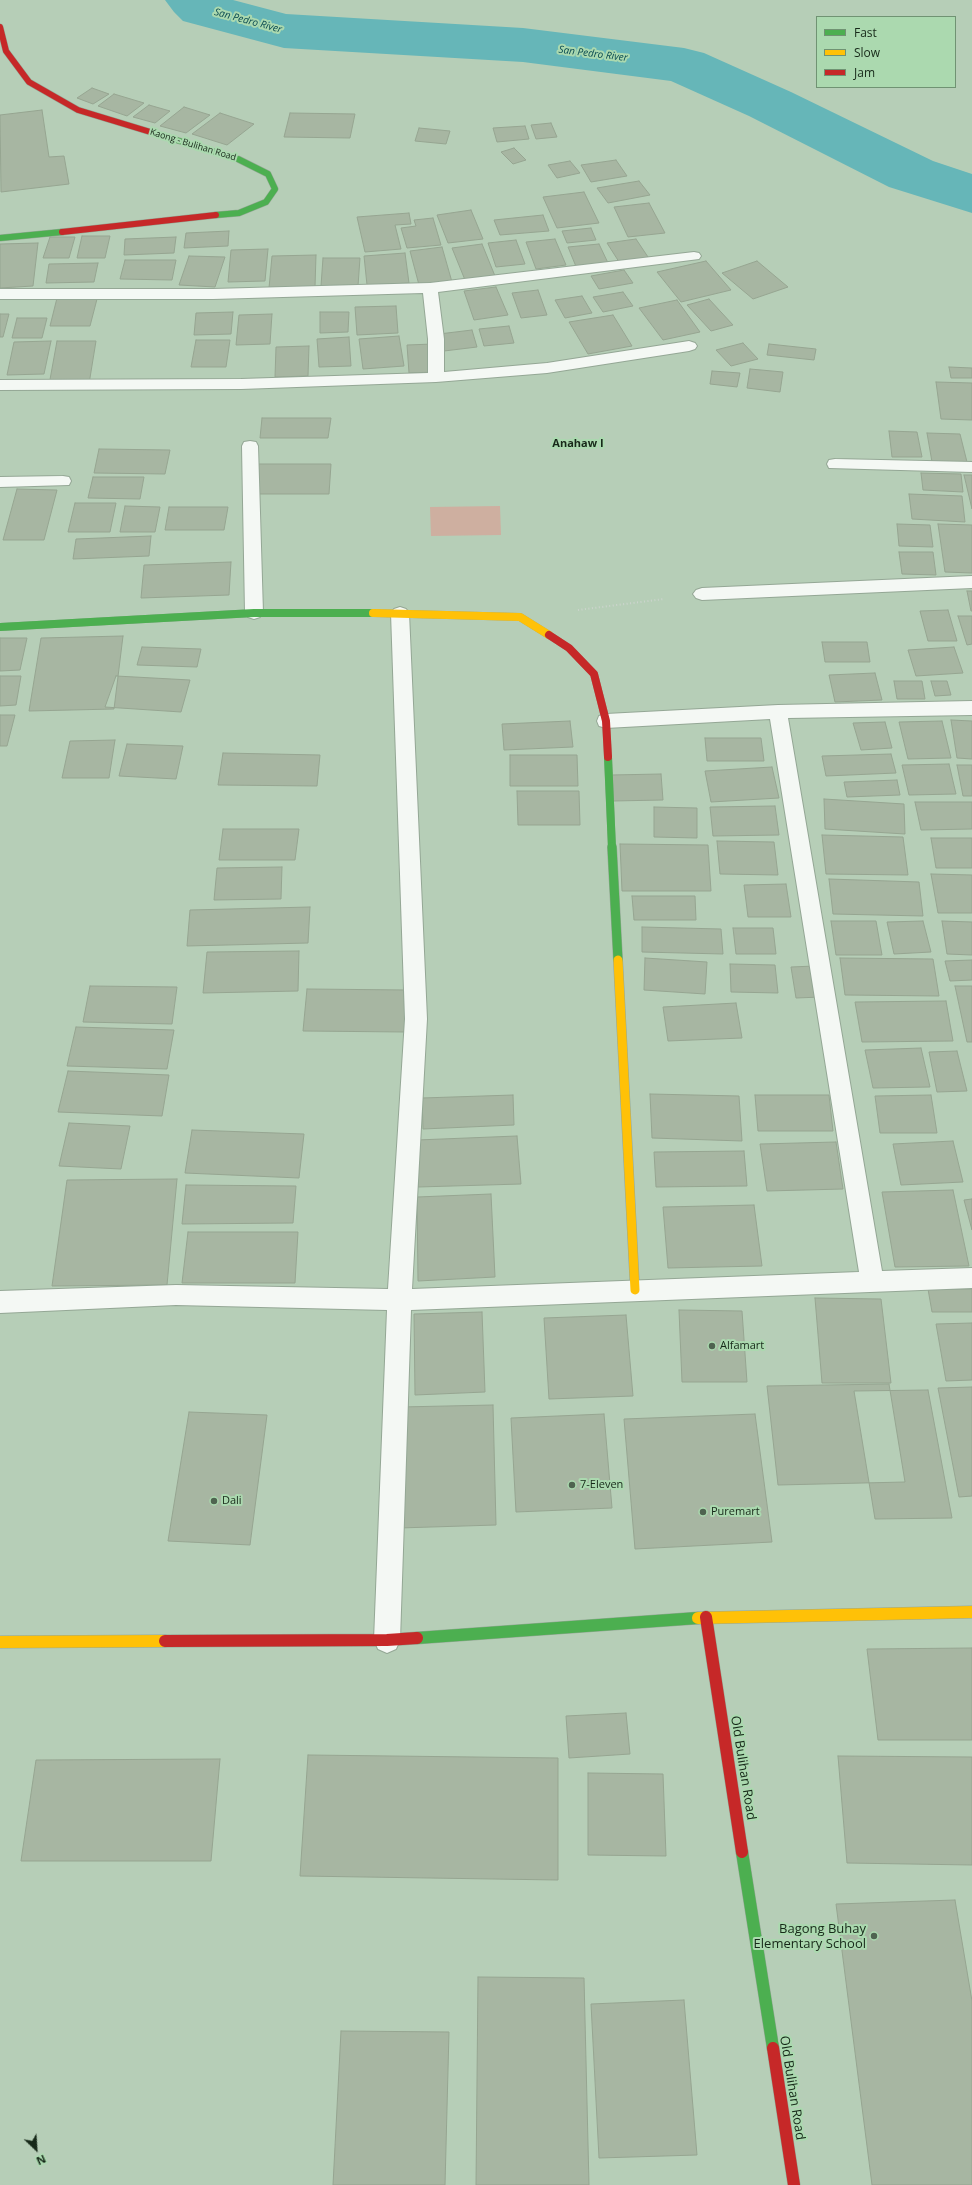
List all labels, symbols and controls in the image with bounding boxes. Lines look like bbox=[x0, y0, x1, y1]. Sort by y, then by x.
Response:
water label: San Pedro River bbox=[213, 6, 283, 36]
legend bbox=[816, 16, 956, 88]
text: Fast bbox=[854, 24, 877, 41]
water label: San Pedro River bbox=[558, 44, 628, 64]
text: Slow bbox=[854, 44, 880, 61]
text: Jam bbox=[854, 64, 875, 81]
street label: Kaong - Bulihan Road bbox=[149, 127, 237, 163]
district label: Anahaw I bbox=[552, 437, 604, 451]
place label: Alfamart bbox=[720, 1339, 764, 1353]
marker: Alfamart bbox=[707, 1341, 717, 1351]
place label: 7-Eleven bbox=[580, 1478, 623, 1492]
marker: 7-Eleven bbox=[567, 1480, 577, 1490]
place label: Dali bbox=[222, 1494, 242, 1508]
marker: Dali bbox=[209, 1496, 219, 1506]
place label: Puremart bbox=[711, 1505, 760, 1519]
marker: Puremart bbox=[698, 1507, 708, 1517]
street label: Old Bulihan Road bbox=[727, 1715, 759, 1821]
place label: Bagong Buhay Elementary School bbox=[754, 1921, 866, 1952]
marker: Bagong Buhay Elementary School bbox=[869, 1931, 879, 1941]
street label: Old Bulihan Road bbox=[776, 2035, 808, 2141]
north arrow bbox=[16, 2129, 56, 2169]
text: N bbox=[34, 2152, 49, 2169]

